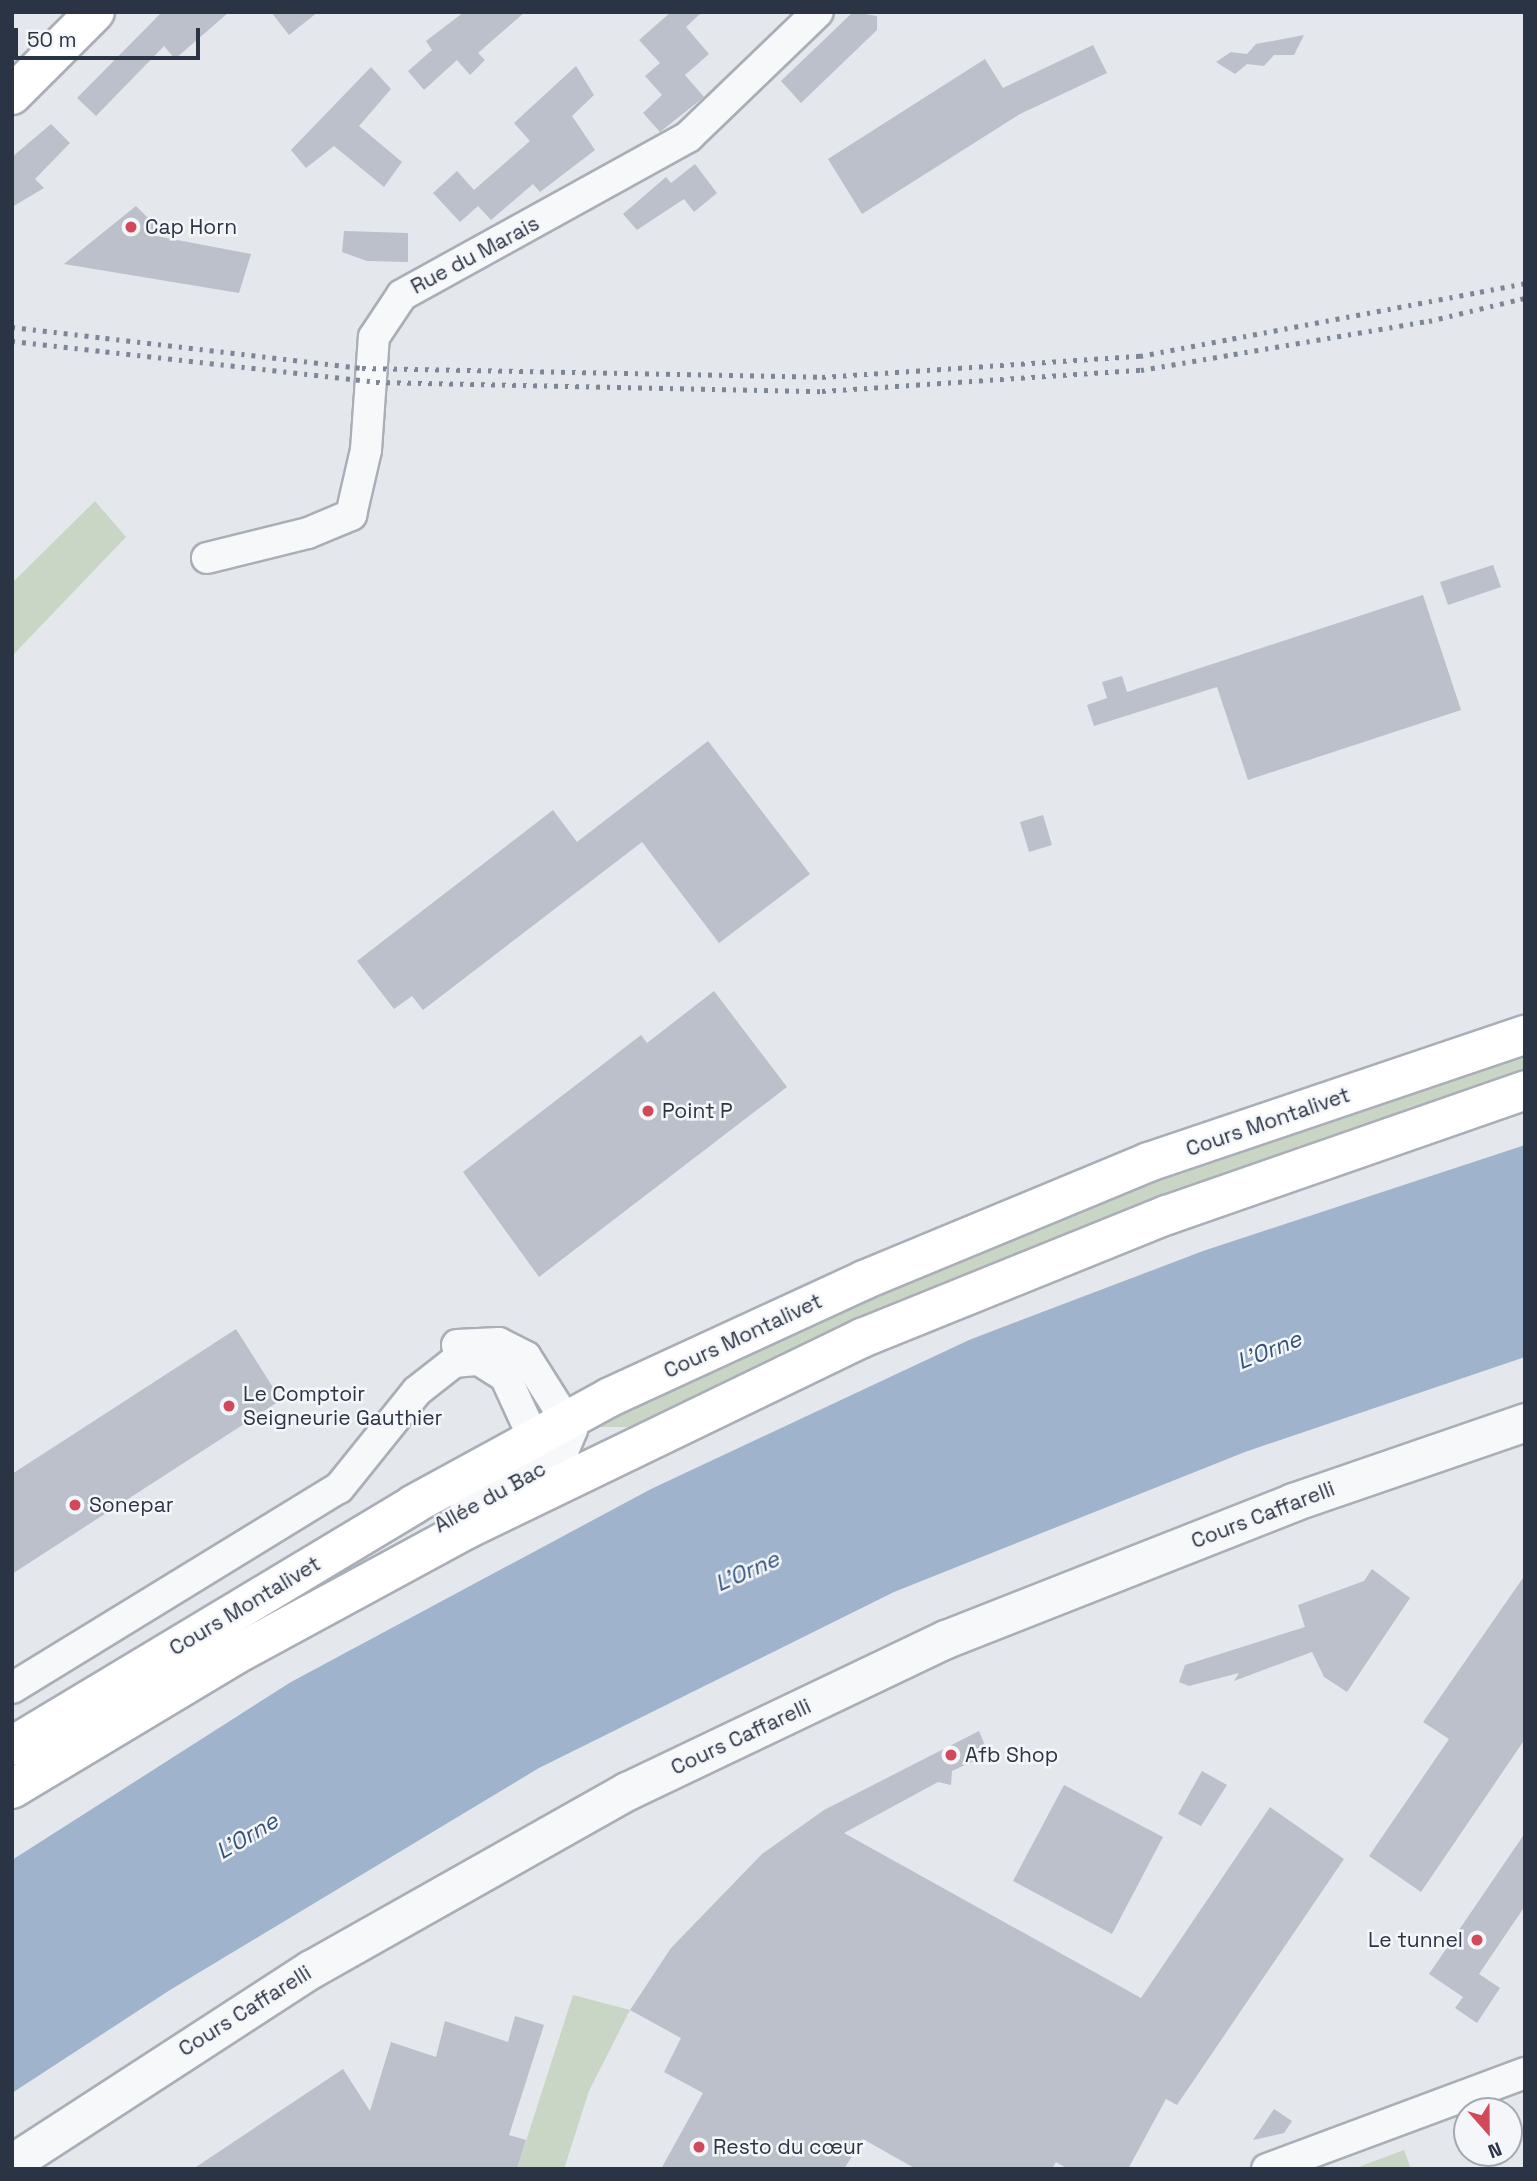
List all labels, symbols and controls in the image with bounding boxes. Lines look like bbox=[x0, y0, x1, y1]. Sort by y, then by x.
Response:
scale bar bbox=[18, 14, 203, 58]
text: 50 m bbox=[27, 26, 77, 53]
street label: Rue du Marais bbox=[406, 211, 544, 299]
place label: Cap Horn bbox=[145, 214, 237, 240]
marker: Cap Horn bbox=[123, 219, 139, 235]
street label: Cours Montalivet bbox=[1183, 1082, 1353, 1162]
place label: Point P bbox=[662, 1098, 733, 1124]
marker: Point P bbox=[640, 1103, 656, 1119]
street label: Cours Montalivet bbox=[660, 1288, 826, 1384]
water label: L'Orne bbox=[1233, 1325, 1305, 1375]
place label: Le Comptoir Seigneurie Gauthier bbox=[243, 1381, 443, 1431]
marker: Le Comptoir Seigneurie Gauthier bbox=[221, 1398, 237, 1414]
street label: Allée du Bac bbox=[430, 1456, 550, 1538]
street label: Cours Caffarelli bbox=[1188, 1476, 1338, 1554]
place label: Sonepar bbox=[89, 1492, 174, 1518]
marker: Sonepar bbox=[67, 1497, 83, 1513]
water label: L'Orne bbox=[711, 1545, 783, 1597]
street label: Cours Montalivet bbox=[165, 1551, 325, 1661]
street label: Cours Caffarelli bbox=[667, 1694, 815, 1780]
place label: Afb Shop bbox=[965, 1742, 1058, 1768]
marker: Afb Shop bbox=[943, 1747, 959, 1763]
water label: L'Orne bbox=[211, 1807, 283, 1865]
place label: Le tunnel bbox=[1368, 1927, 1463, 1953]
marker: Le tunnel bbox=[1469, 1932, 1485, 1948]
street label: Cours Caffarelli bbox=[174, 1960, 316, 2062]
north arrow bbox=[1453, 2097, 1523, 2167]
place label: Resto du cœur bbox=[713, 2134, 864, 2160]
text: N bbox=[1485, 2136, 1505, 2164]
marker: Resto du cœur bbox=[691, 2139, 707, 2155]

